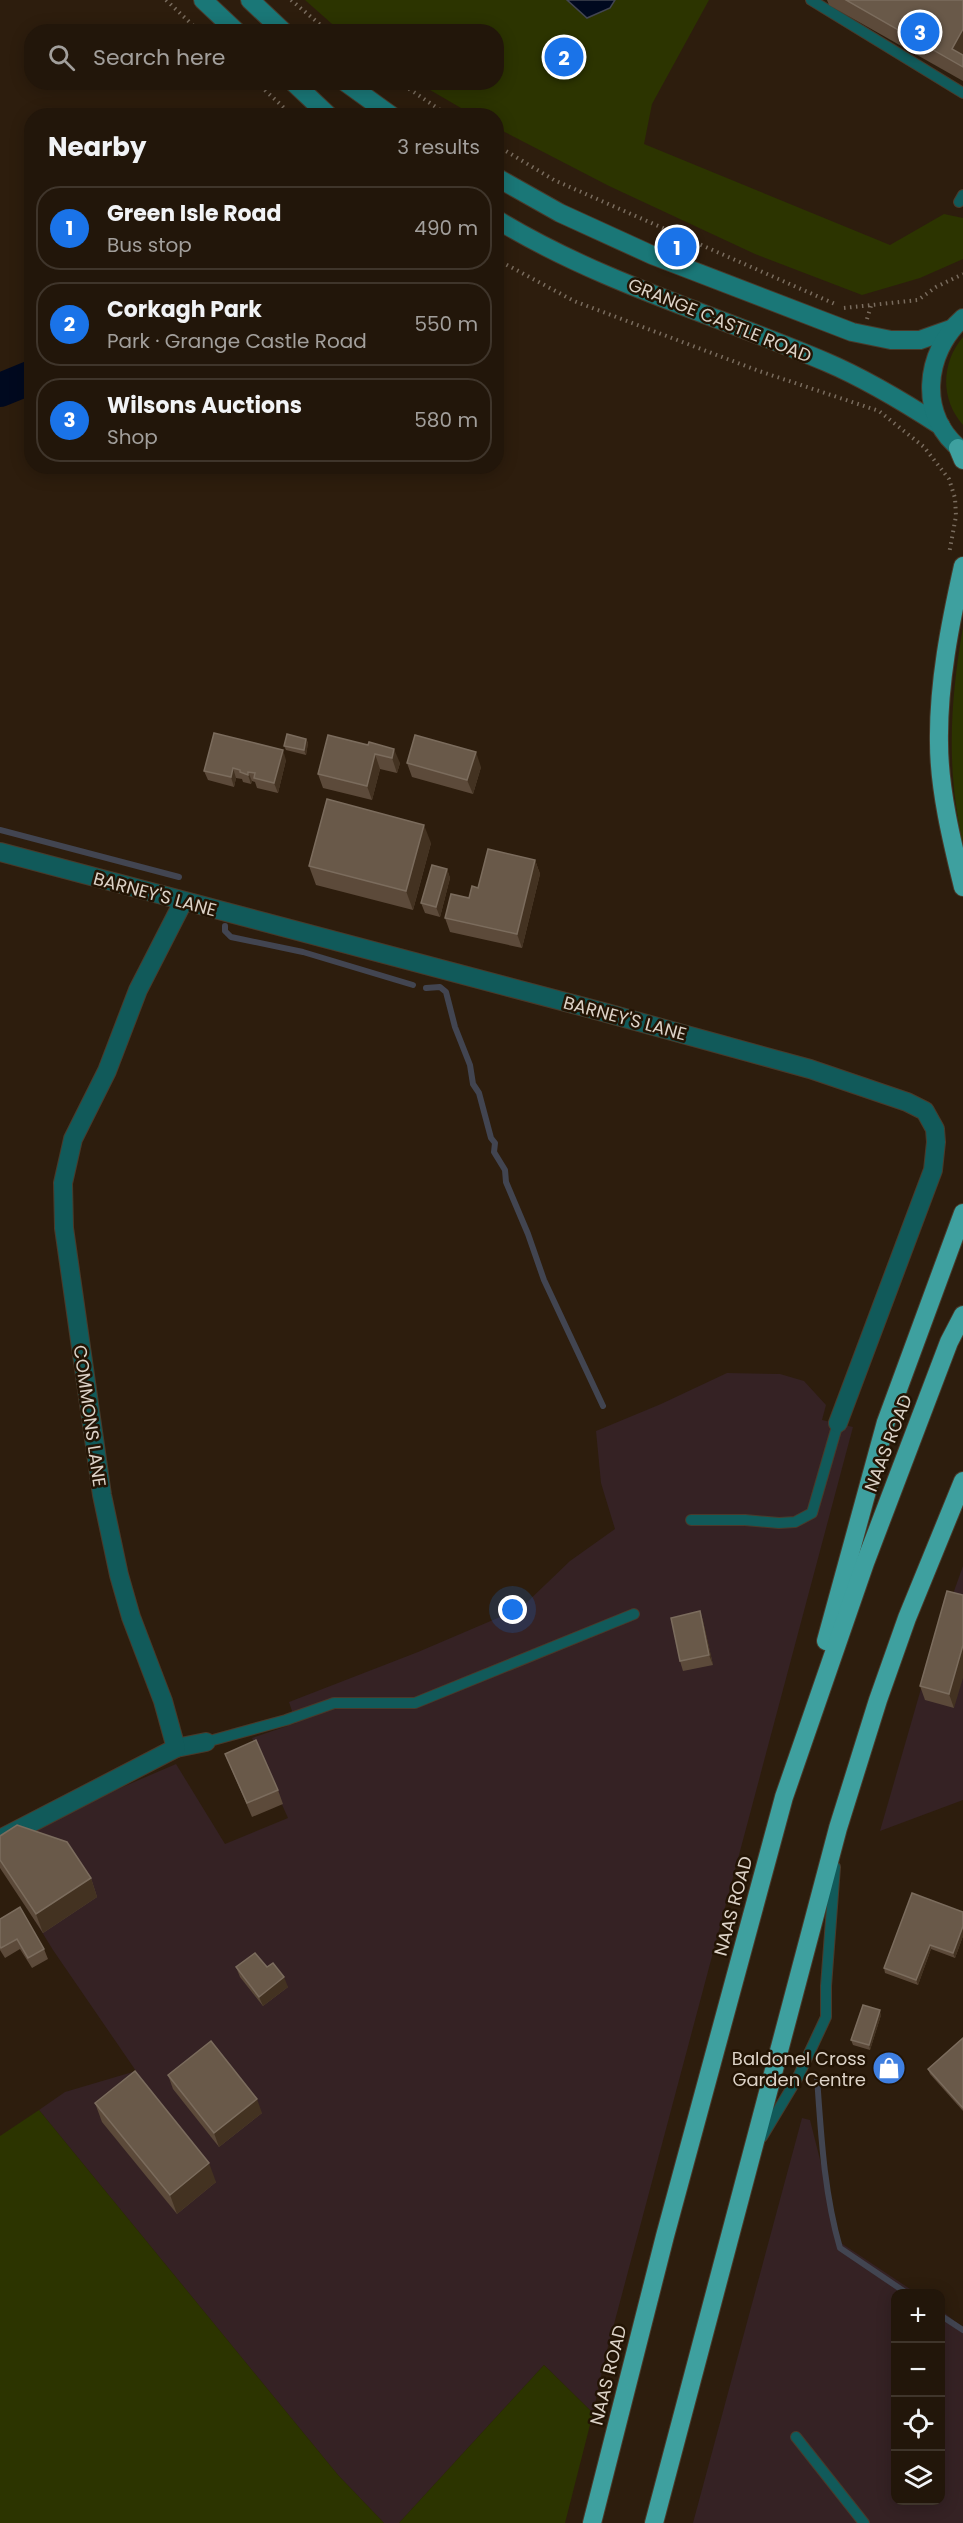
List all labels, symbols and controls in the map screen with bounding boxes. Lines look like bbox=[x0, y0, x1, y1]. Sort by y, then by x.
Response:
pin: 3 bbox=[900, 9, 940, 54]
search box bbox=[24, 24, 504, 90]
pin: 2 bbox=[544, 34, 584, 80]
icon: search bbox=[45, 41, 78, 74]
text: Search here bbox=[93, 42, 226, 73]
text: Nearby bbox=[48, 129, 146, 165]
text: 3 results bbox=[397, 133, 480, 161]
text: Green Isle Road bbox=[107, 198, 281, 229]
text: 1 bbox=[66, 214, 73, 242]
text: 490 m bbox=[414, 214, 478, 242]
pin: 1 bbox=[658, 224, 696, 270]
text: Bus stop bbox=[107, 231, 192, 259]
street label: GRANGE CASTLE ROAD bbox=[625, 272, 815, 368]
text: Corkagh Park bbox=[107, 294, 262, 325]
text: 2 bbox=[64, 310, 75, 338]
text: 550 m bbox=[414, 310, 478, 338]
text: Park · Grange Castle Road bbox=[107, 327, 367, 355]
text: Wilsons Auctions bbox=[107, 390, 302, 421]
text: 3 bbox=[63, 406, 76, 434]
text: 580 m bbox=[414, 406, 478, 434]
text: Shop bbox=[107, 423, 158, 451]
street label: BARNEY'S LANE bbox=[91, 866, 219, 922]
street label: BARNEY'S LANE bbox=[561, 990, 689, 1046]
street label: COMMONS LANE bbox=[68, 1343, 112, 1489]
street label: NAAS ROAD bbox=[858, 1391, 918, 1495]
your location bbox=[498, 1595, 527, 1624]
street label: NAAS ROAD bbox=[708, 1853, 758, 1959]
place label: Baldonel Cross Garden Centre bbox=[732, 2046, 866, 2092]
shop icon: Baldonel Cross Garden Centre bbox=[871, 2050, 907, 2086]
map controls bbox=[891, 2289, 945, 2505]
button: + bbox=[891, 2289, 945, 2343]
street label: NAAS ROAD bbox=[584, 2322, 632, 2428]
button: − bbox=[891, 2343, 945, 2397]
button: locate bbox=[891, 2397, 945, 2451]
button: layers bbox=[891, 2451, 945, 2505]

